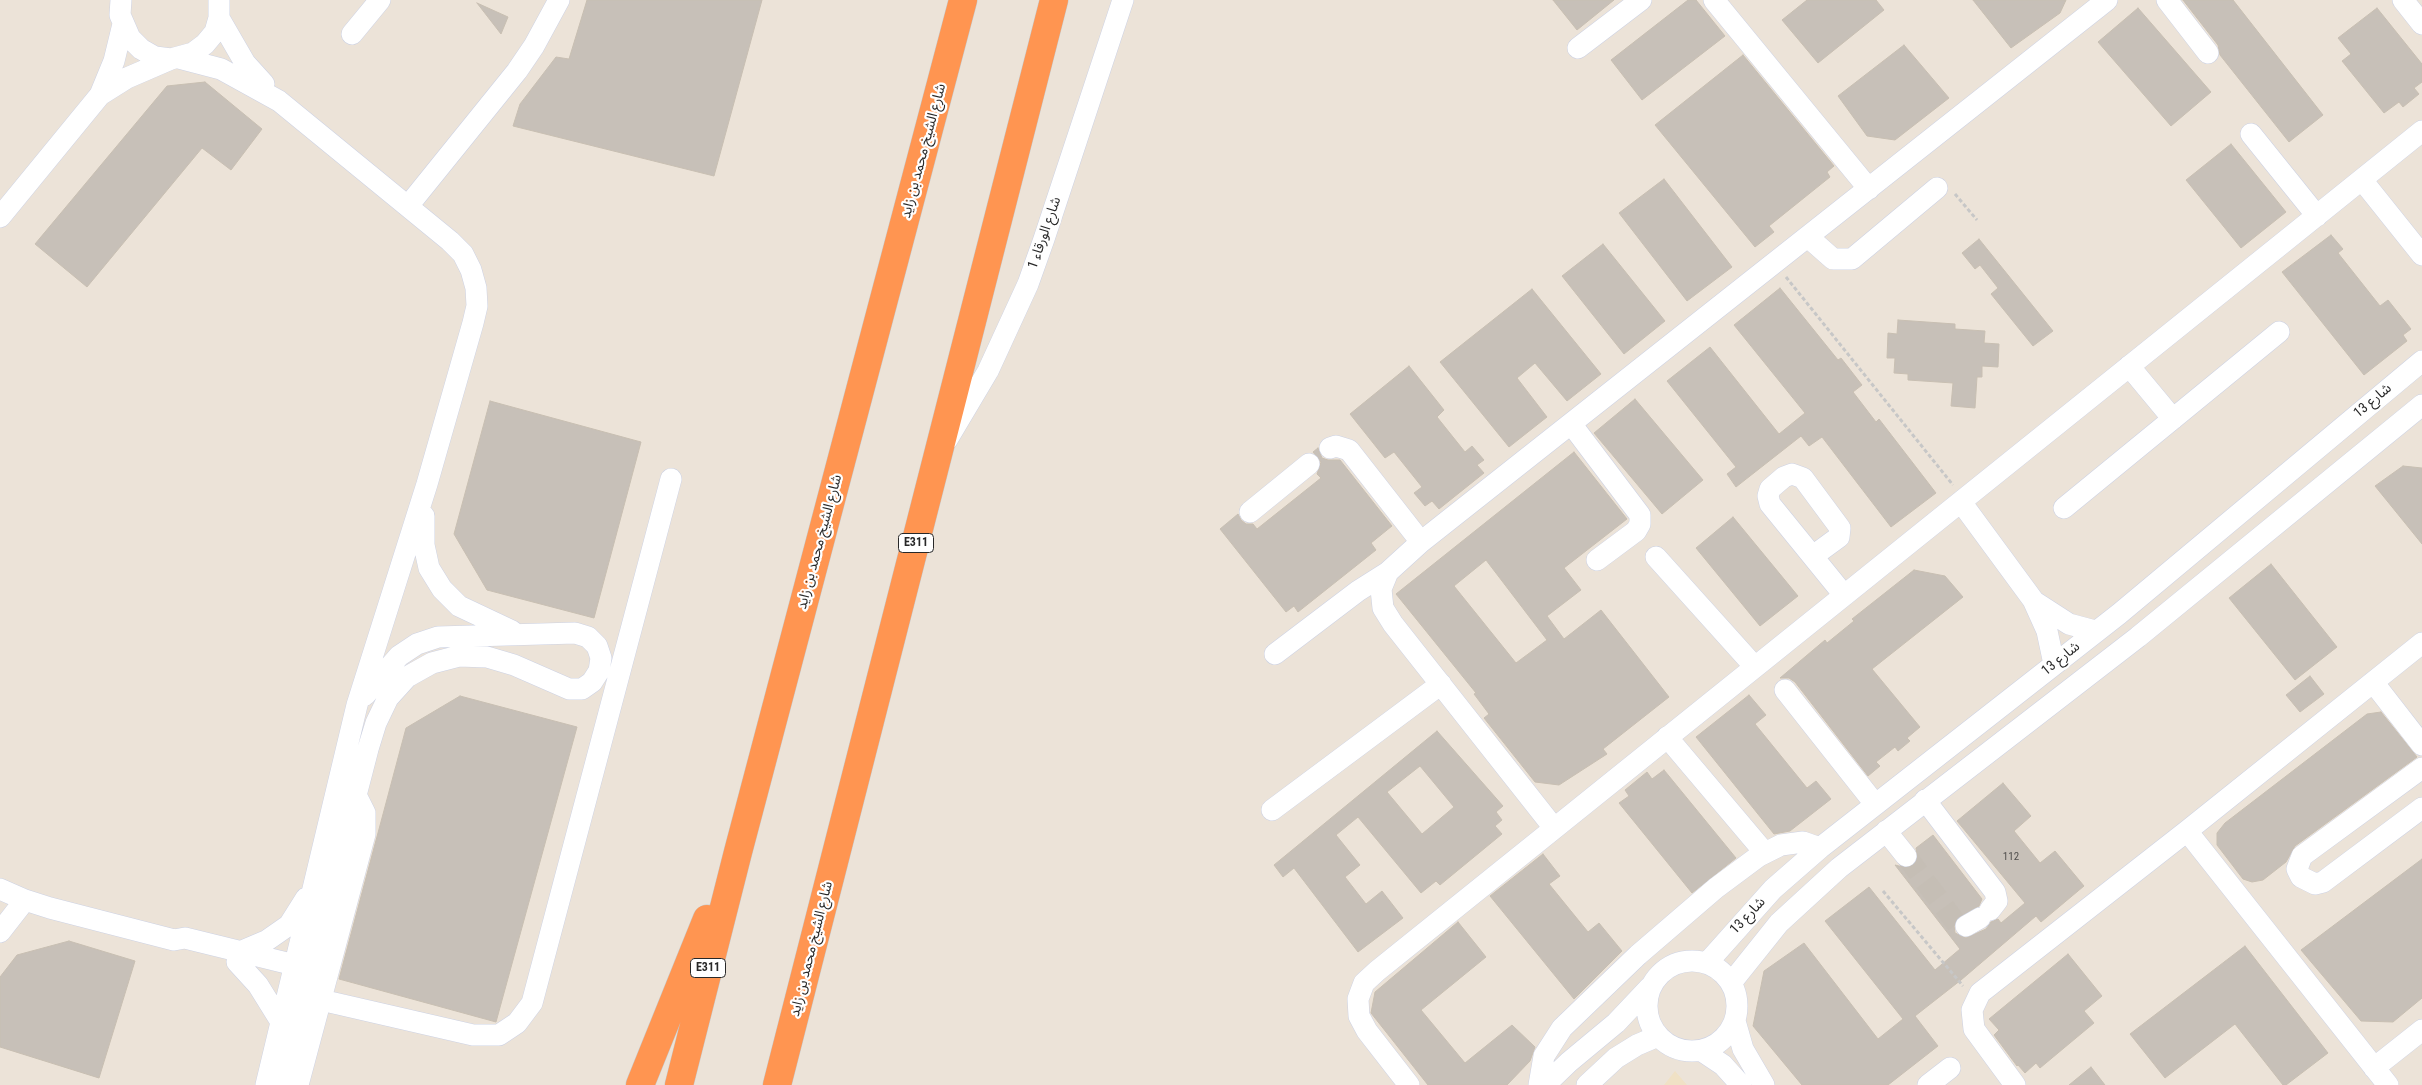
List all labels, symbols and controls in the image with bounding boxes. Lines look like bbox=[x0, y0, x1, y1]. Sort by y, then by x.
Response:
street label: شارع الشيخ محمد بن زايد bbox=[898, 82, 950, 220]
street label: شارع الورقاء 1 bbox=[1025, 195, 1065, 271]
street label: شارع 13 bbox=[2351, 380, 2395, 422]
street label: شارع الشيخ محمد بن زايد bbox=[794, 473, 846, 611]
road number: E311 bbox=[898, 534, 934, 552]
street label: شارع 13 bbox=[2038, 639, 2084, 679]
house number: 112 bbox=[2003, 850, 2019, 864]
street label: شارع الشيخ محمد بن زايد bbox=[787, 880, 837, 1018]
street label: شارع 13 bbox=[1727, 894, 1769, 938]
road number: E311 bbox=[690, 958, 726, 978]

